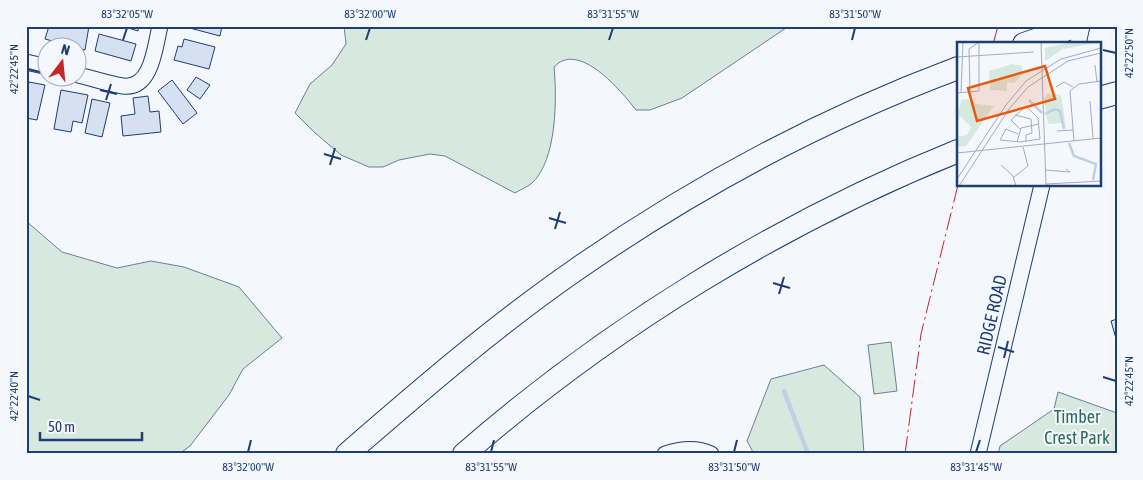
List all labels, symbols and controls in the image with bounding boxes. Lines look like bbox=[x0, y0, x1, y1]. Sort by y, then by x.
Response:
text: 83°32'05"W bbox=[101, 7, 153, 21]
text: 83°32'00"W bbox=[344, 7, 396, 21]
text: 83°31'55"W bbox=[587, 7, 639, 21]
text: 83°31'50"W bbox=[829, 7, 881, 21]
text: 42°22'50"N bbox=[1122, 28, 1136, 78]
north arrow bbox=[38, 38, 88, 88]
text: N bbox=[59, 41, 72, 58]
inset map bbox=[957, 42, 1100, 186]
text: 42°22'45"N bbox=[7, 44, 21, 94]
street label: RIDGE ROAD bbox=[972, 273, 1011, 357]
text: 42°22'45"N bbox=[1122, 356, 1136, 406]
text: 42°22'40"N bbox=[7, 371, 21, 421]
park label: Timber Crest Park bbox=[1044, 406, 1110, 448]
scale bar bbox=[40, 410, 142, 442]
text: 50 m bbox=[48, 418, 75, 435]
text: 83°32'00"W bbox=[222, 460, 274, 474]
text: 83°31'55"W bbox=[465, 460, 517, 474]
text: 83°31'50"W bbox=[708, 460, 760, 474]
text: 83°31'45"W bbox=[950, 460, 1002, 474]

